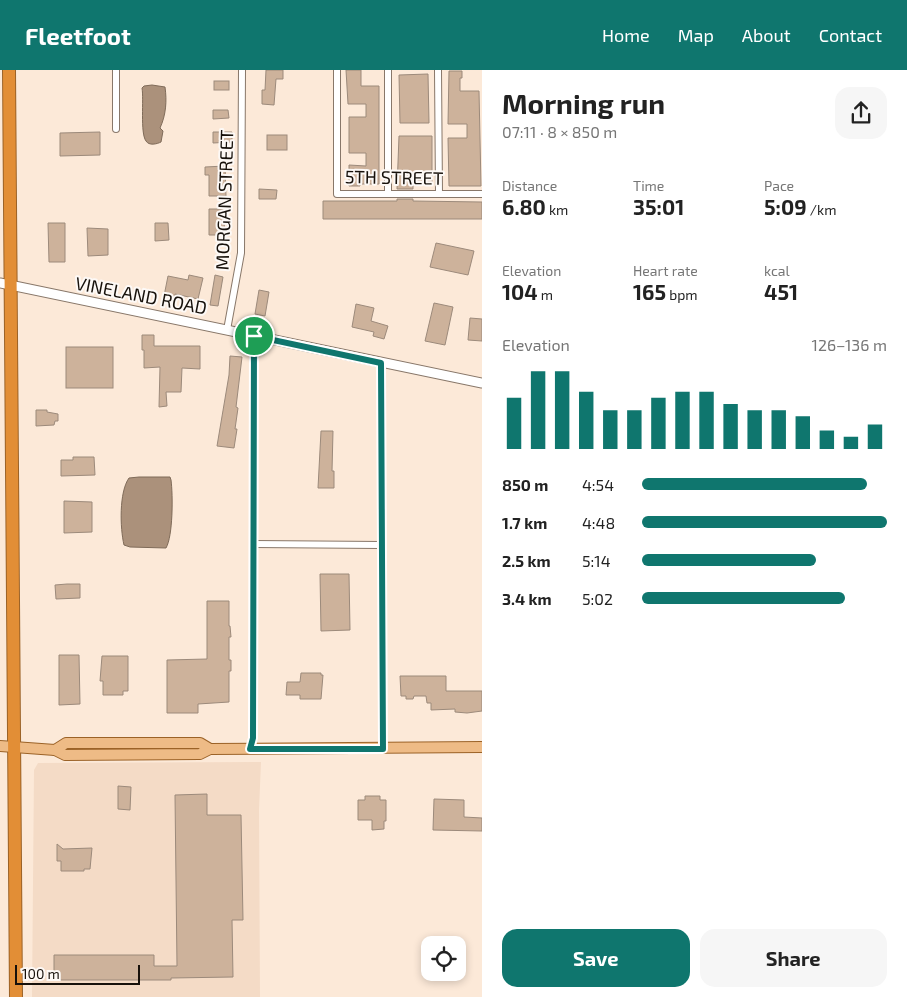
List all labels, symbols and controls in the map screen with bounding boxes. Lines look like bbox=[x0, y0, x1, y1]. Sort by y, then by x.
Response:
text: Fleetfoot bbox=[25, 21, 131, 50]
text: Home bbox=[602, 24, 650, 46]
text: Map bbox=[678, 24, 714, 46]
text: About bbox=[742, 24, 791, 46]
text: Contact bbox=[819, 24, 882, 46]
text: Morning run bbox=[502, 86, 665, 120]
button: share bbox=[835, 87, 887, 139]
text: 07:11 · 8 × 850 m bbox=[502, 122, 617, 141]
street label: MORGAN STREET bbox=[211, 129, 237, 271]
street label: 5TH STREET bbox=[345, 165, 444, 189]
text: Distance bbox=[502, 177, 557, 194]
text: Time bbox=[633, 177, 664, 194]
text: Pace bbox=[764, 177, 794, 194]
text: 6.80 bbox=[502, 194, 546, 219]
text: 35:01 bbox=[633, 194, 684, 219]
text: 5:09 bbox=[764, 194, 807, 219]
text: km bbox=[546, 201, 568, 218]
text: /km bbox=[807, 201, 836, 218]
text: Elevation bbox=[502, 262, 561, 279]
text: Heart rate bbox=[633, 262, 698, 279]
text: kcal bbox=[764, 262, 790, 279]
street label: VINELAND ROAD bbox=[73, 271, 209, 319]
text: 104 bbox=[502, 279, 538, 304]
text: 165 bbox=[633, 279, 666, 304]
text: 451 bbox=[764, 279, 798, 304]
text: m bbox=[538, 286, 553, 303]
text: bpm bbox=[666, 286, 698, 303]
pin bbox=[233, 315, 275, 357]
icon: arrive bbox=[240, 322, 268, 350]
text: Elevation bbox=[502, 335, 570, 354]
text: 126–136 m bbox=[812, 335, 887, 354]
text: 850 m bbox=[502, 475, 548, 494]
text: 4:54 bbox=[582, 475, 614, 494]
text: 1.7 km bbox=[502, 513, 547, 532]
text: 4:48 bbox=[582, 513, 615, 532]
text: 2.5 km bbox=[502, 551, 551, 570]
text: 5:14 bbox=[582, 551, 611, 570]
text: 3.4 km bbox=[502, 589, 552, 608]
text: 5:02 bbox=[582, 589, 613, 608]
button: Save bbox=[502, 929, 690, 987]
button: Share bbox=[700, 929, 887, 987]
map controls bbox=[421, 936, 466, 981]
button: locate bbox=[421, 936, 466, 981]
scale bar bbox=[15, 962, 140, 985]
text: 100 m bbox=[22, 965, 60, 982]

